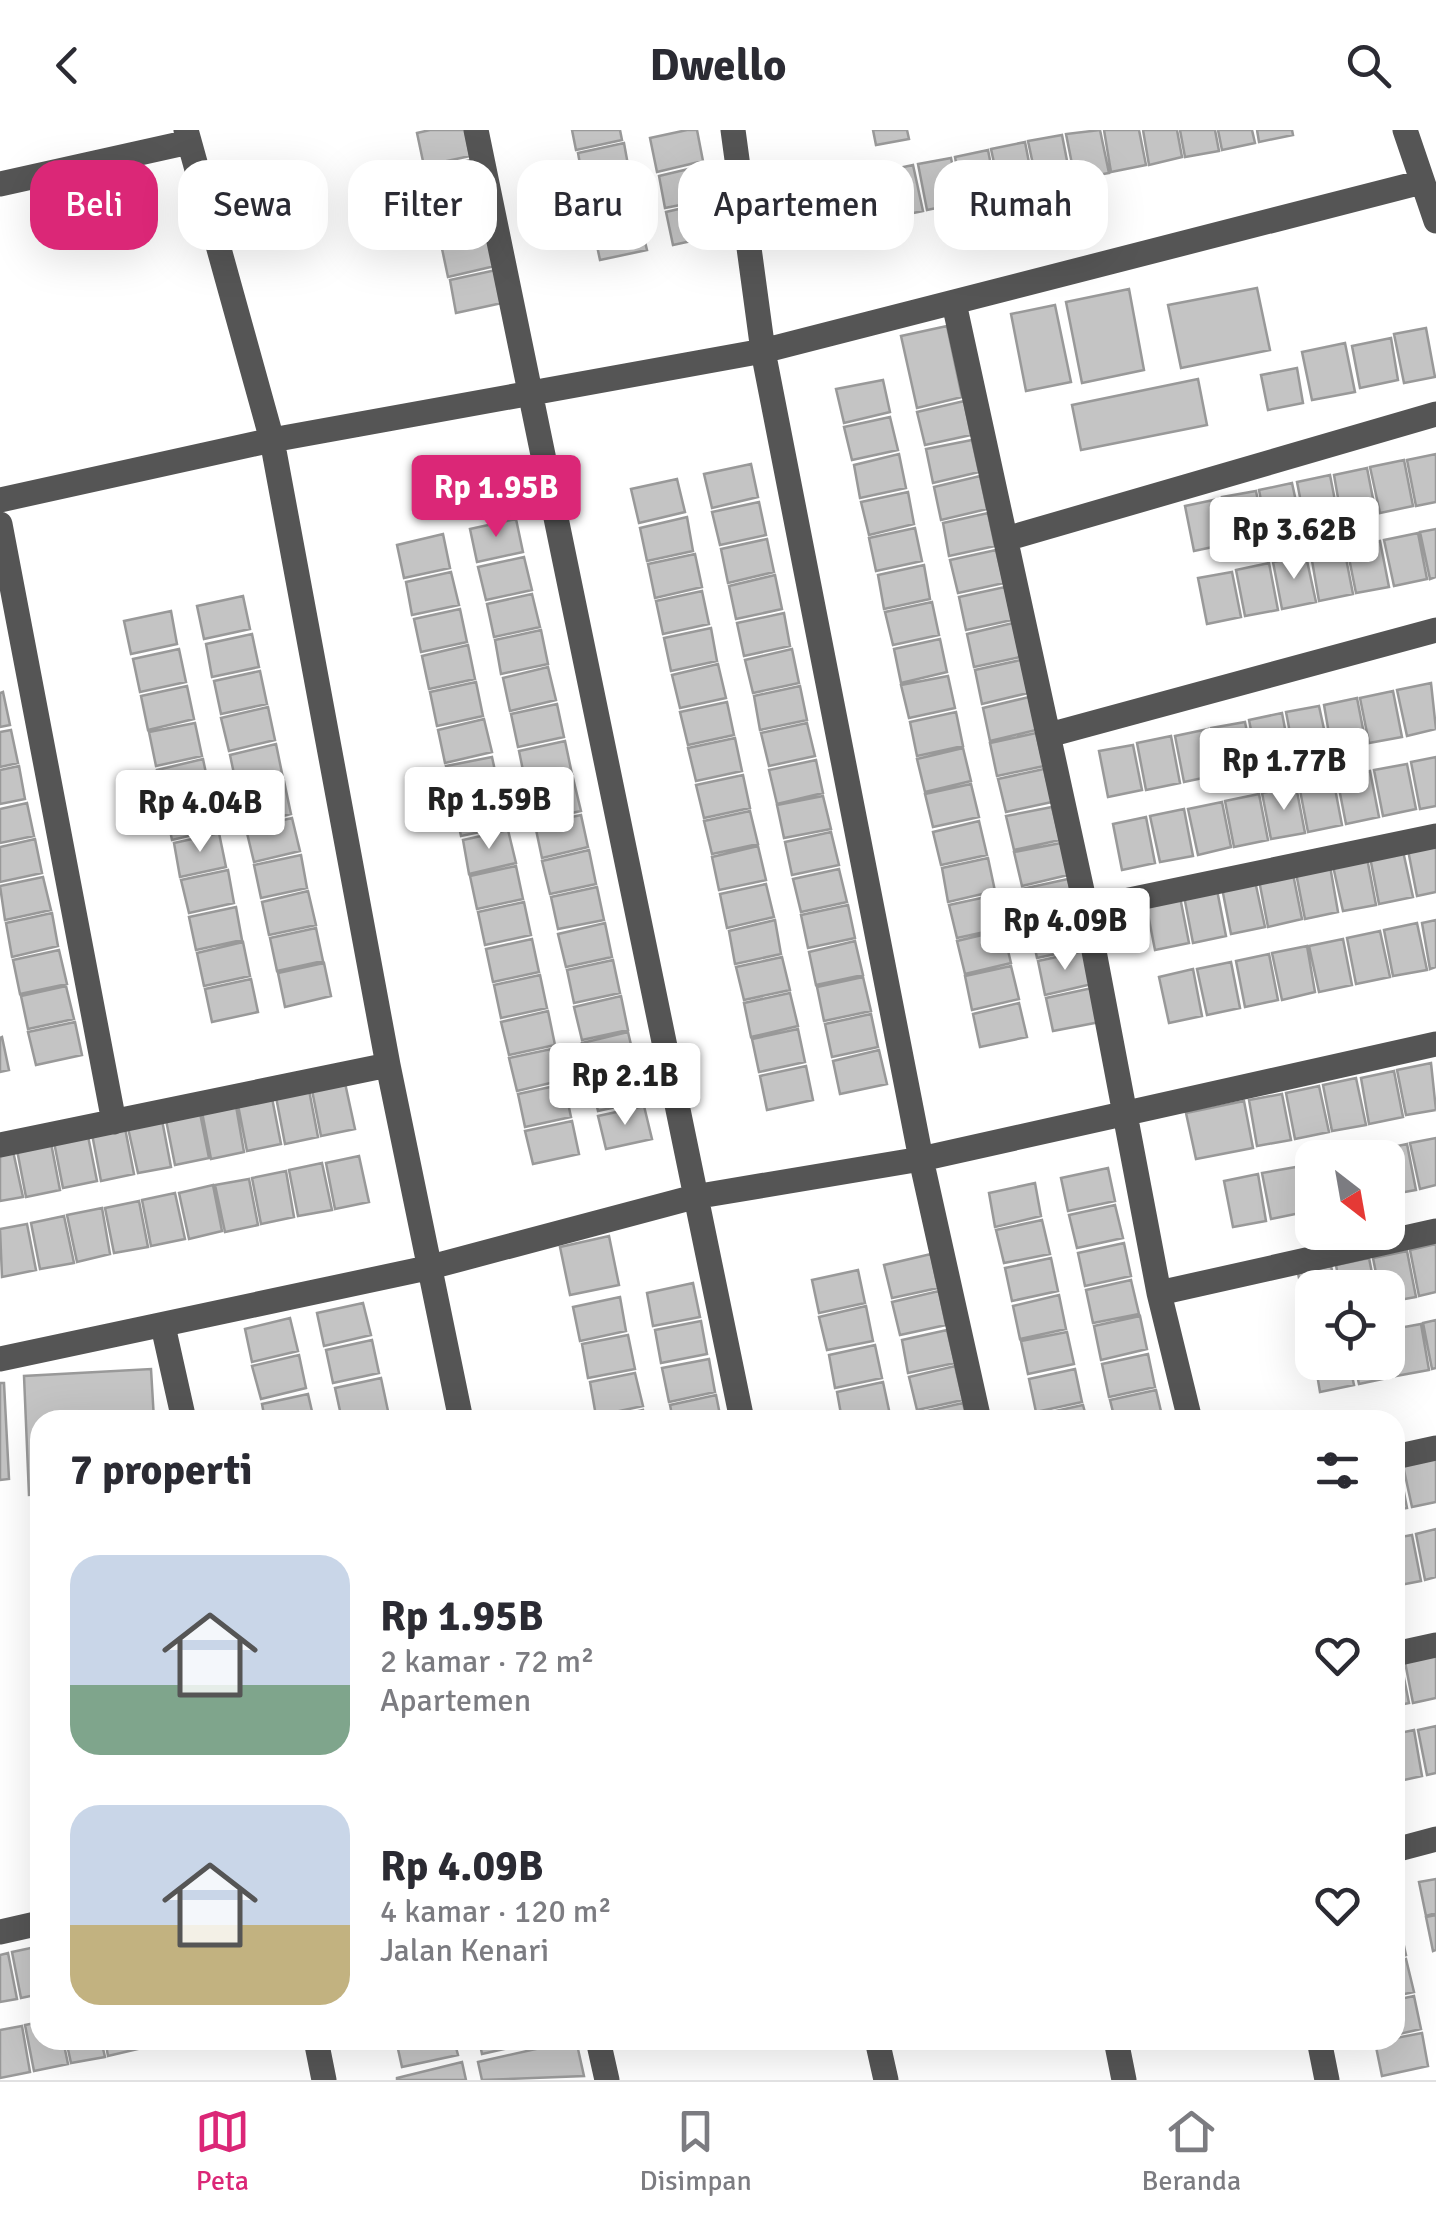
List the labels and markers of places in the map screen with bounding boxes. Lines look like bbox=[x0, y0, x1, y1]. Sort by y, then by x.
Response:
pin: Rp 1.95B bbox=[393, 455, 599, 540]
pin: Rp 3.62B bbox=[1191, 497, 1397, 582]
pin: Rp 1.77B bbox=[1181, 728, 1387, 813]
pin: Rp 1.59B bbox=[386, 767, 592, 852]
pin: Rp 4.04B bbox=[97, 770, 303, 855]
pin: Rp 4.09B bbox=[962, 888, 1168, 973]
pin: Rp 2.1B bbox=[533, 1043, 717, 1128]

